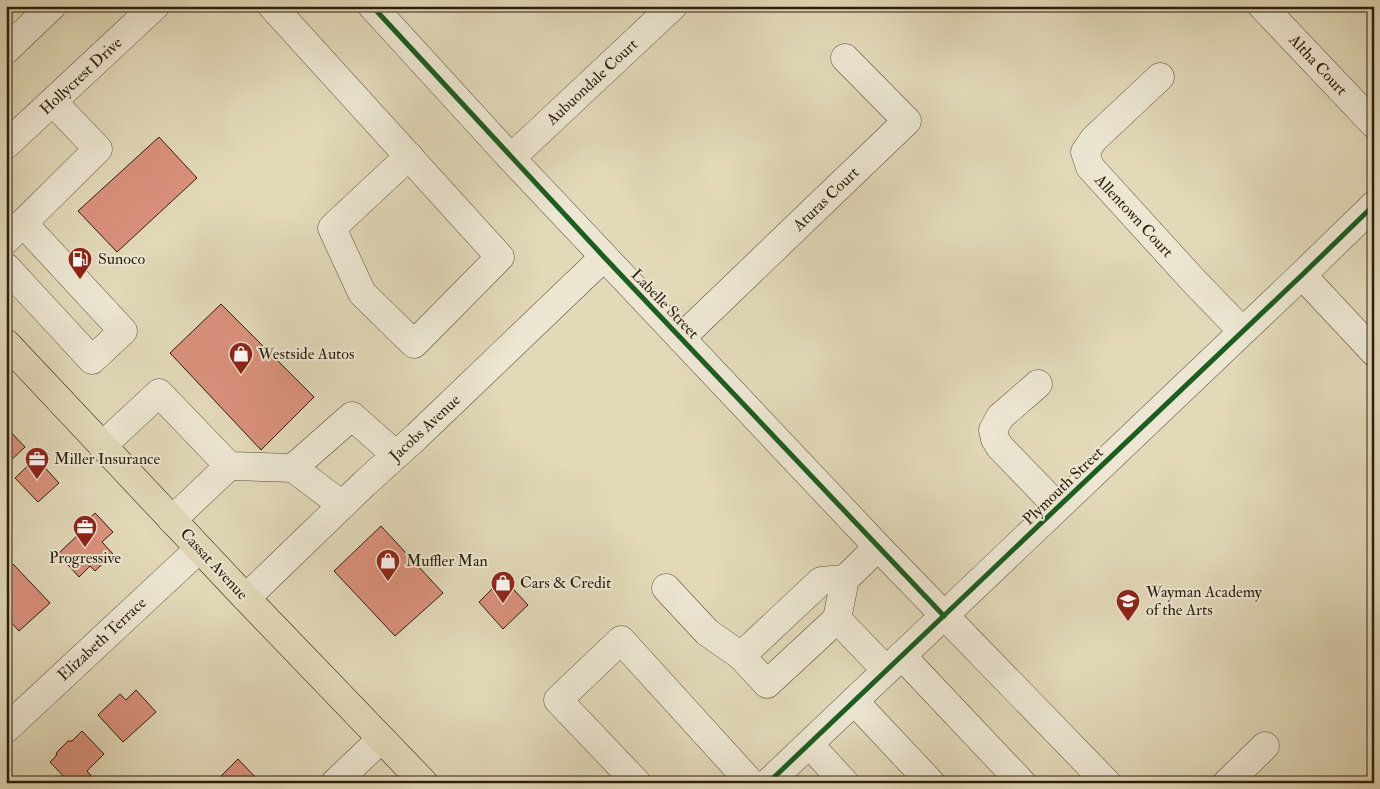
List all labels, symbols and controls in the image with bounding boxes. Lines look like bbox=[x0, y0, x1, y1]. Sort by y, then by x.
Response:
street label: Altha Court bbox=[1284, 29, 1351, 100]
street label: Hollycrest Drive bbox=[36, 33, 127, 119]
street label: Aubuondale Court bbox=[541, 35, 642, 130]
street label: Aturas Court bbox=[788, 163, 863, 236]
street label: Allentown Court bbox=[1090, 170, 1178, 262]
fuel station icon: Sunoco bbox=[67, 246, 93, 280]
place label: Sunoco bbox=[98, 249, 145, 269]
street label: Labelle Street bbox=[627, 265, 703, 343]
shop icon: Westside Autos bbox=[228, 341, 254, 375]
place label: Westside Autos bbox=[257, 344, 354, 364]
street label: Jacobs Avenue bbox=[385, 390, 466, 467]
street label: Plymouth Street bbox=[1019, 443, 1107, 529]
office icon: Miller Insurance bbox=[24, 446, 50, 480]
place label: Miller Insurance bbox=[54, 449, 161, 469]
office icon: Progressive bbox=[72, 514, 98, 548]
street label: Cassat Avenue bbox=[176, 524, 252, 604]
place label: Progressive bbox=[49, 548, 121, 568]
shop icon: Muffler Man bbox=[375, 548, 401, 582]
place label: Muffler Man bbox=[406, 551, 488, 571]
shop icon: Cars & Credit bbox=[490, 570, 516, 604]
place label: Cars & Credit bbox=[520, 573, 611, 593]
place label: Wayman Academy of the Arts bbox=[1145, 582, 1263, 620]
school or university icon: Wayman Academy of the Arts bbox=[1115, 588, 1141, 622]
street label: Elizabeth Terrace bbox=[54, 593, 151, 685]

